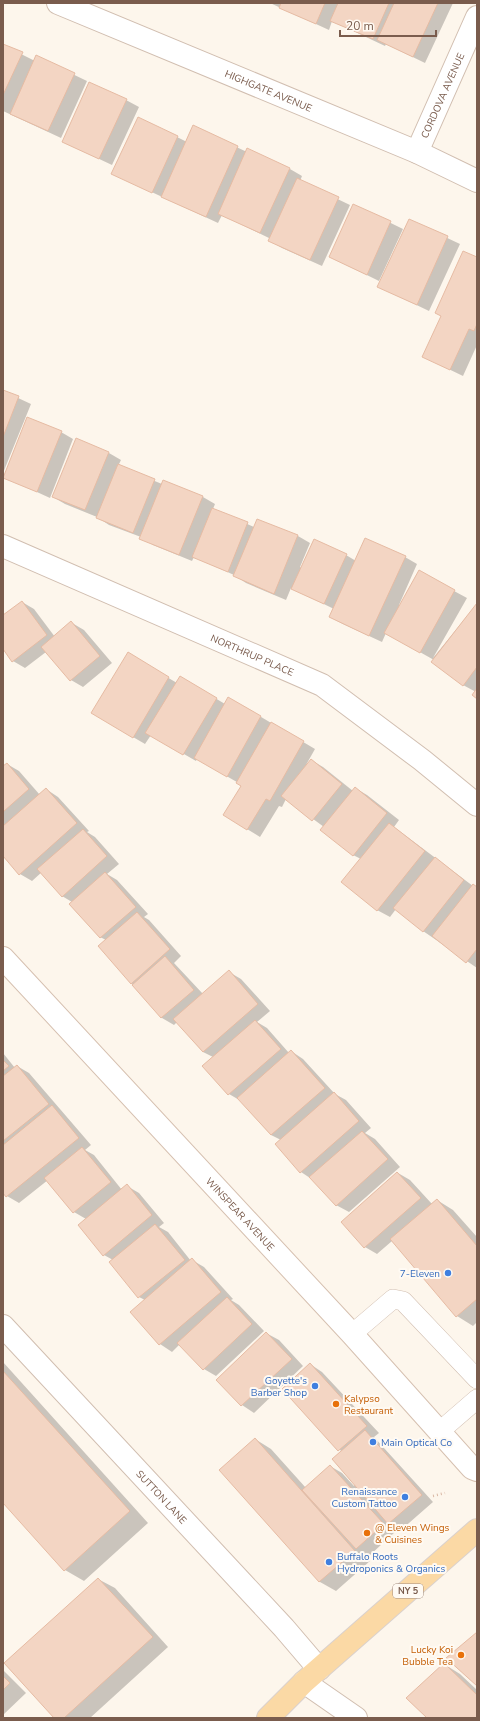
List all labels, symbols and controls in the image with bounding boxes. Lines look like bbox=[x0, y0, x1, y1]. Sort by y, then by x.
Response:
scale bar bbox=[340, 12, 436, 38]
text: 20 m bbox=[346, 18, 374, 34]
street label: CORDOVA AVENUE bbox=[418, 51, 468, 141]
street label: HIGHGATE AVENUE bbox=[222, 67, 314, 116]
street label: NORTHRUP PLACE bbox=[208, 631, 296, 680]
street label: WINSPEAR AVENUE bbox=[202, 1175, 278, 1254]
place label: 7-Eleven bbox=[400, 1267, 440, 1281]
marker: 7-Eleven bbox=[443, 1268, 453, 1278]
place label: Goyette's Barber Shop bbox=[251, 1374, 307, 1400]
marker: Goyette's Barber Shop bbox=[310, 1381, 320, 1391]
place label: Kalypso Restaurant bbox=[344, 1392, 394, 1418]
marker: Kalypso Restaurant bbox=[331, 1399, 341, 1409]
place label: Main Optical Co bbox=[381, 1436, 452, 1450]
marker: Main Optical Co bbox=[368, 1437, 378, 1447]
street label: SUTTON LANE bbox=[132, 1467, 190, 1527]
place label: Renaissance Custom Tattoo bbox=[331, 1485, 397, 1511]
marker: Renaissance Custom Tattoo bbox=[400, 1492, 410, 1502]
place label: @ Eleven Wings & Cuisines bbox=[375, 1521, 450, 1547]
marker: @ Eleven Wings & Cuisines bbox=[362, 1528, 372, 1538]
place label: Buffalo Roots Hydroponics & Organics bbox=[337, 1550, 445, 1576]
marker: Buffalo Roots Hydroponics & Organics bbox=[324, 1557, 334, 1567]
road number: NY 5 bbox=[393, 1584, 423, 1598]
place label: Lucky Koi Bubble Tea bbox=[402, 1643, 453, 1669]
marker: Lucky Koi Bubble Tea bbox=[456, 1650, 466, 1660]

